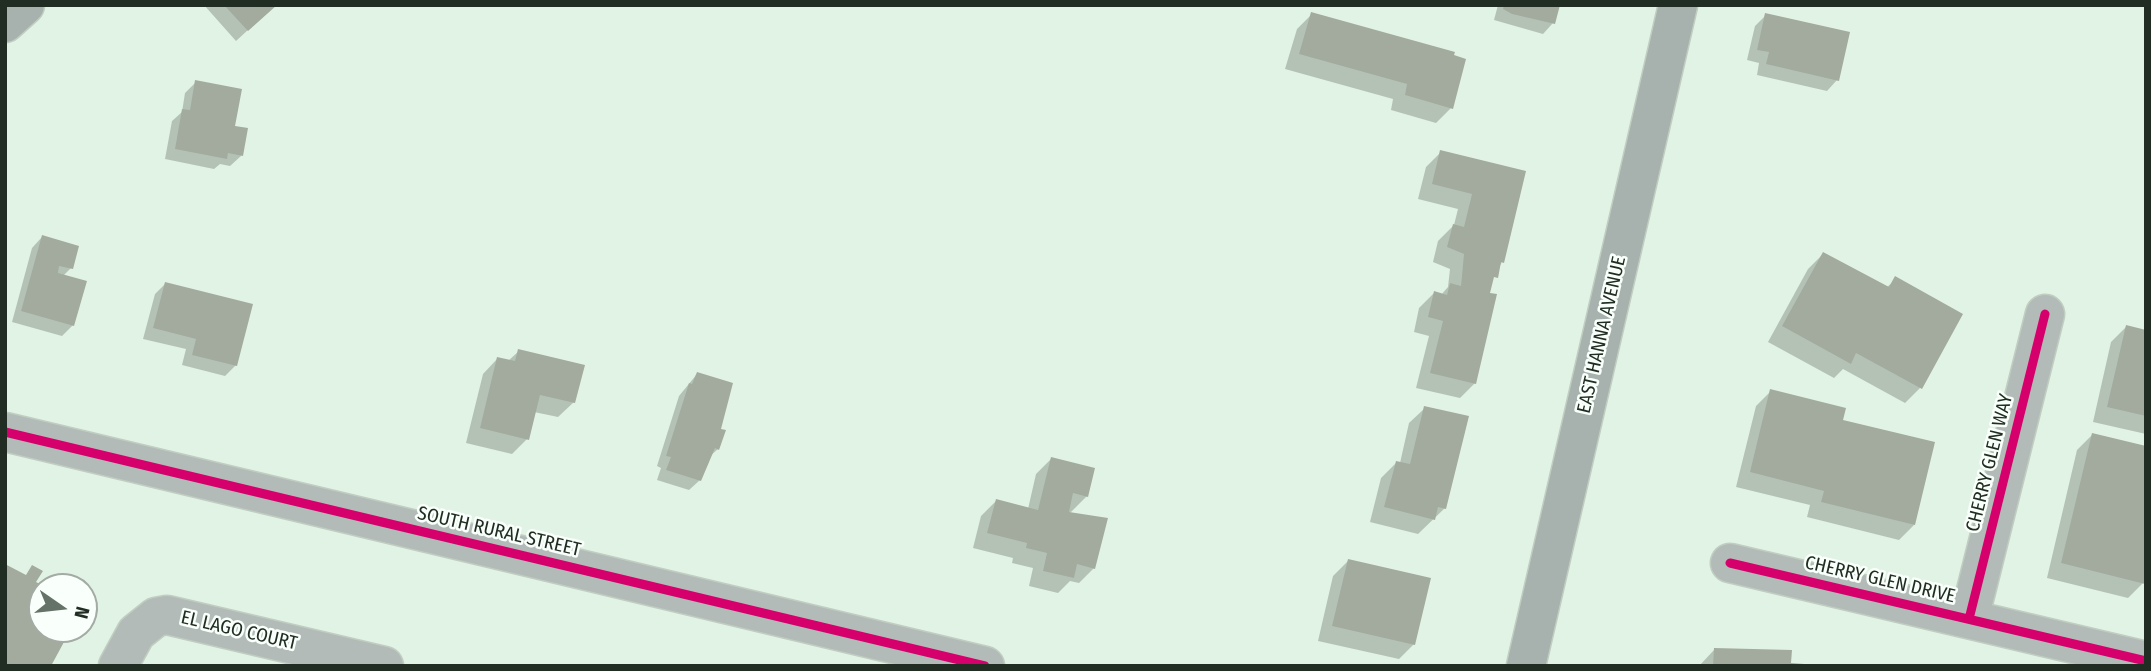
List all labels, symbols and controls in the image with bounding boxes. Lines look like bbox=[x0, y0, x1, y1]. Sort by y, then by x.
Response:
street label: EAST HANNA AVENUE bbox=[1573, 254, 1631, 416]
street label: CHERRY GLEN WAY bbox=[1962, 392, 2018, 534]
street label: SOUTH RURAL STREET bbox=[415, 502, 583, 562]
street label: CHERRY GLEN DRIVE bbox=[1803, 552, 1957, 608]
north arrow bbox=[28, 573, 98, 643]
text: N bbox=[69, 604, 94, 621]
street label: EL LAGO COURT bbox=[179, 607, 299, 655]

